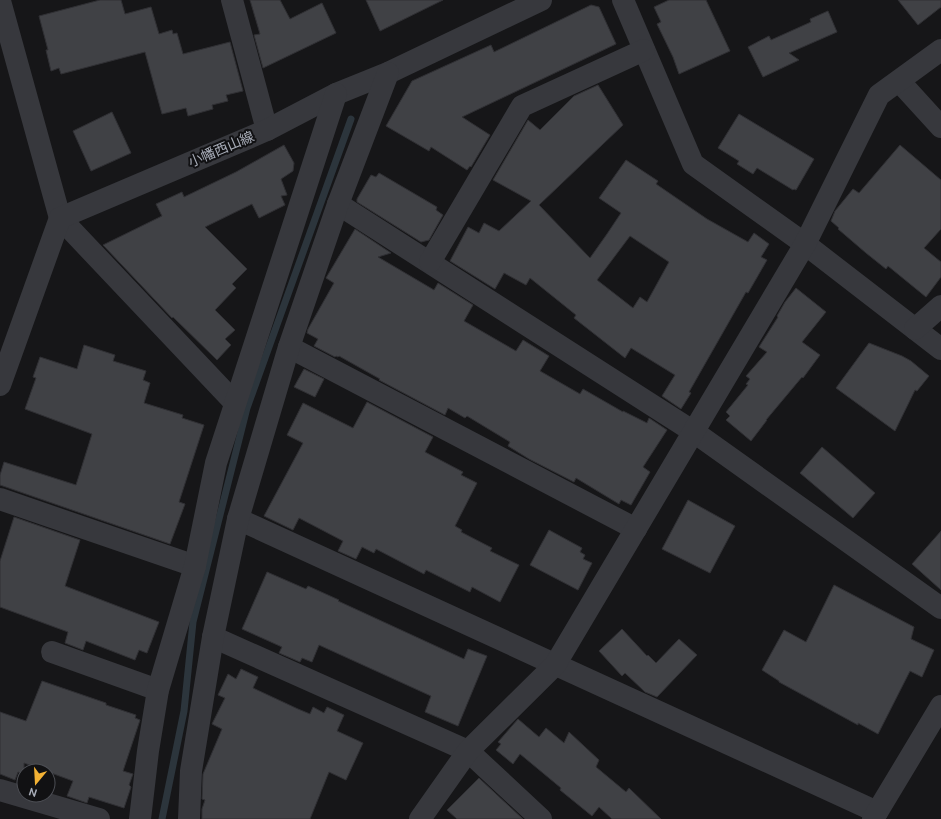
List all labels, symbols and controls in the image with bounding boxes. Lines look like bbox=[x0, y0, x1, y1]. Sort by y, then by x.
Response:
street label: 小幡西山線 bbox=[186, 128, 256, 170]
north arrow bbox=[16, 763, 56, 803]
text: N bbox=[27, 786, 39, 799]

